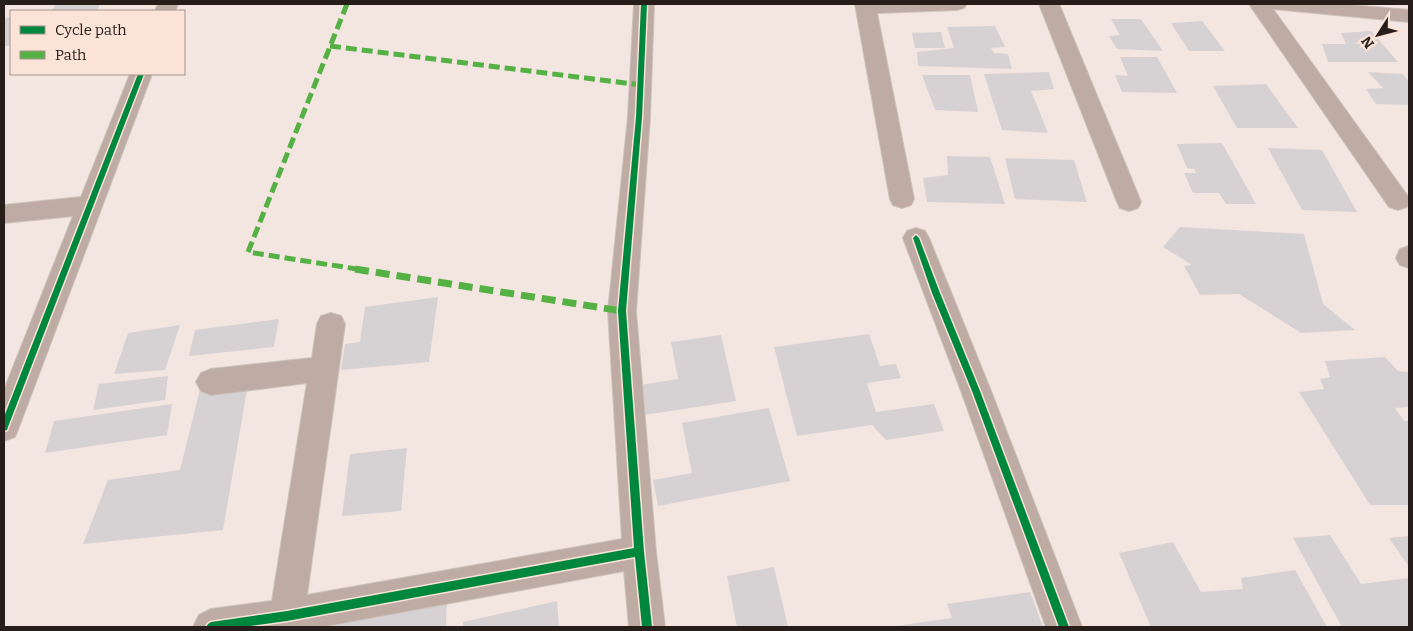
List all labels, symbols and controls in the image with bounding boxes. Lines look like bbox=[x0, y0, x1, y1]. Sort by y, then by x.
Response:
legend bbox=[10, 10, 185, 75]
north arrow bbox=[1353, 10, 1403, 60]
text: Cycle path bbox=[55, 21, 127, 39]
text: N bbox=[1358, 33, 1378, 52]
text: Path bbox=[55, 46, 87, 64]

